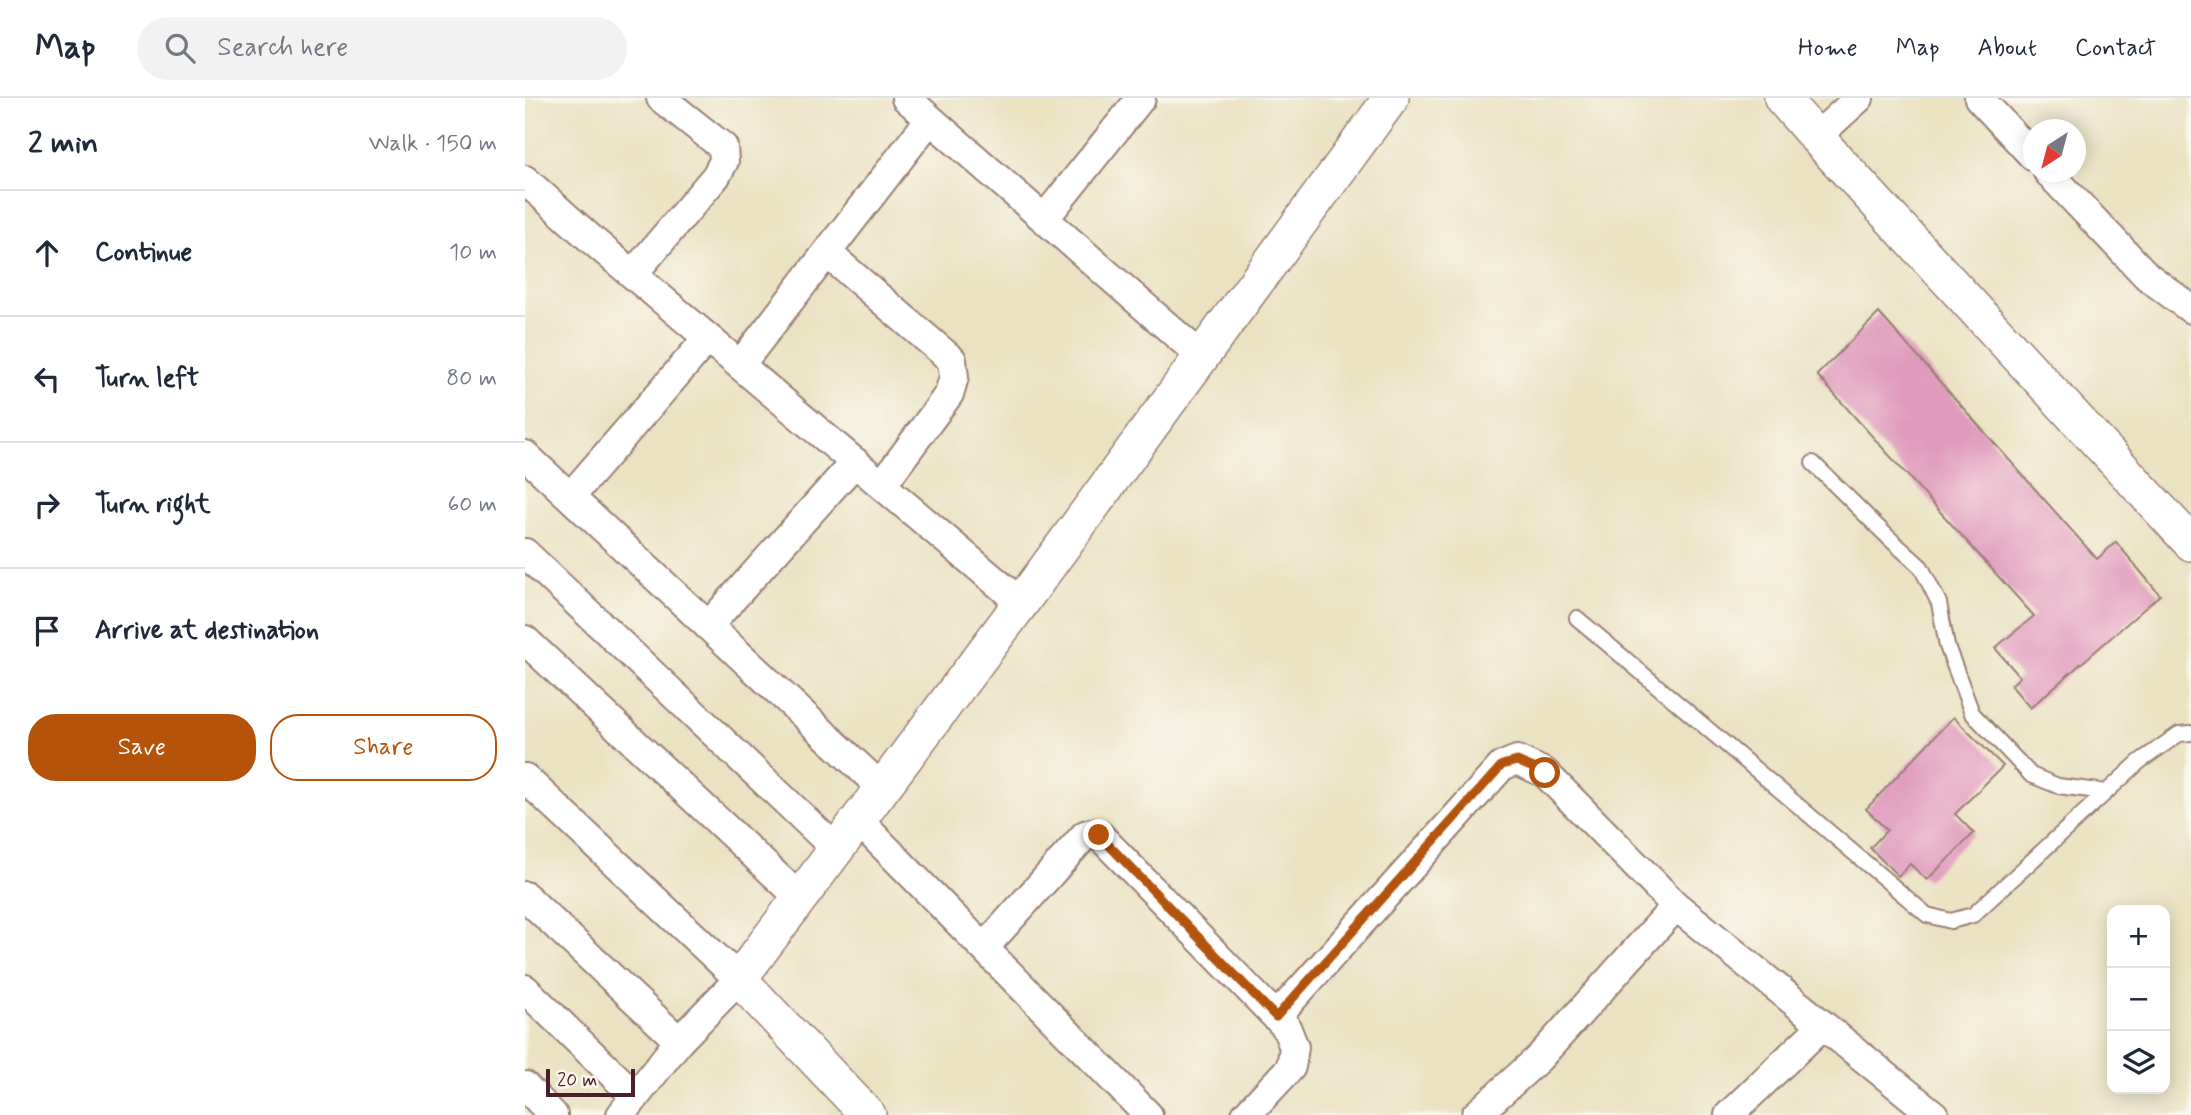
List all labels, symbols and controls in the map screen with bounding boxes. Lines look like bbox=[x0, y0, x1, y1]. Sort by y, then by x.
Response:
search box bbox=[137, 17, 627, 80]
text: Map bbox=[35, 26, 95, 70]
icon: search bbox=[161, 29, 199, 67]
text: Search here bbox=[217, 31, 348, 65]
text: Home bbox=[1798, 33, 1858, 64]
text: Map bbox=[1896, 33, 1940, 64]
text: About bbox=[1978, 33, 2037, 64]
text: Contact bbox=[2075, 33, 2156, 64]
north arrow bbox=[2023, 119, 2086, 182]
text: 2 min bbox=[28, 124, 98, 163]
text: Walk · 150 m bbox=[369, 129, 497, 159]
icon: ahead bbox=[28, 234, 66, 272]
text: Continue bbox=[95, 236, 192, 270]
text: 10 m bbox=[449, 238, 497, 268]
icon: left bbox=[28, 360, 66, 398]
text: Turn left bbox=[95, 362, 199, 396]
text: 80 m bbox=[446, 364, 497, 394]
icon: right bbox=[28, 486, 66, 524]
text: Turn right bbox=[95, 488, 211, 522]
text: 60 m bbox=[448, 490, 497, 520]
icon: arrive bbox=[28, 612, 66, 650]
text: Arrive at destination bbox=[95, 614, 319, 648]
button: Save bbox=[28, 714, 256, 781]
button: Share bbox=[270, 714, 497, 781]
route start bbox=[1529, 757, 1560, 788]
route end bbox=[1083, 819, 1114, 850]
map controls bbox=[2107, 905, 2170, 1094]
button: + bbox=[2107, 905, 2170, 968]
button: − bbox=[2107, 968, 2170, 1031]
button: layers bbox=[2107, 1031, 2170, 1094]
scale bar bbox=[546, 1066, 635, 1098]
text: 20 m bbox=[557, 1068, 597, 1093]

